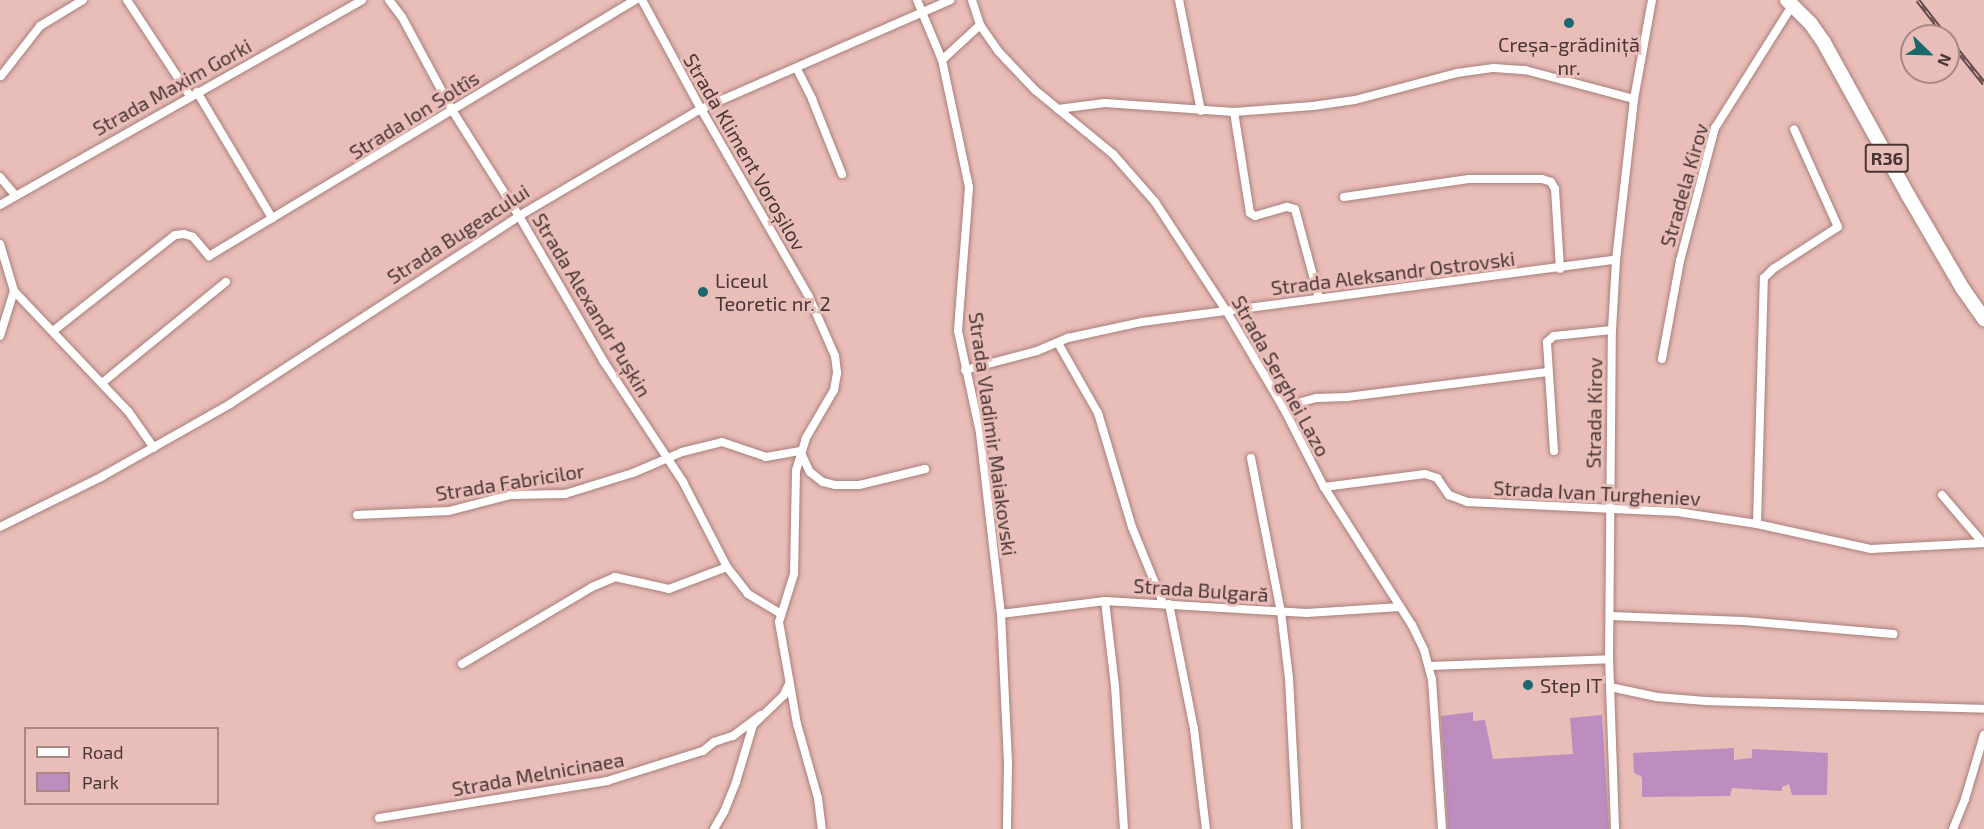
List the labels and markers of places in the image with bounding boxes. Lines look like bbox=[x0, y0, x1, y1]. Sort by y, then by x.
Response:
marker: Creșa-grădiniță nr. bbox=[1562, 16, 1576, 30]
place label: Creșa-grădiniță nr. bbox=[1498, 33, 1640, 80]
place label: Liceul Teoretic nr. 2 bbox=[715, 268, 831, 315]
marker: Liceul Teoretic nr. 2 bbox=[696, 285, 710, 299]
place label: Step IT bbox=[1540, 673, 1602, 697]
marker: Step IT bbox=[1521, 678, 1535, 692]

